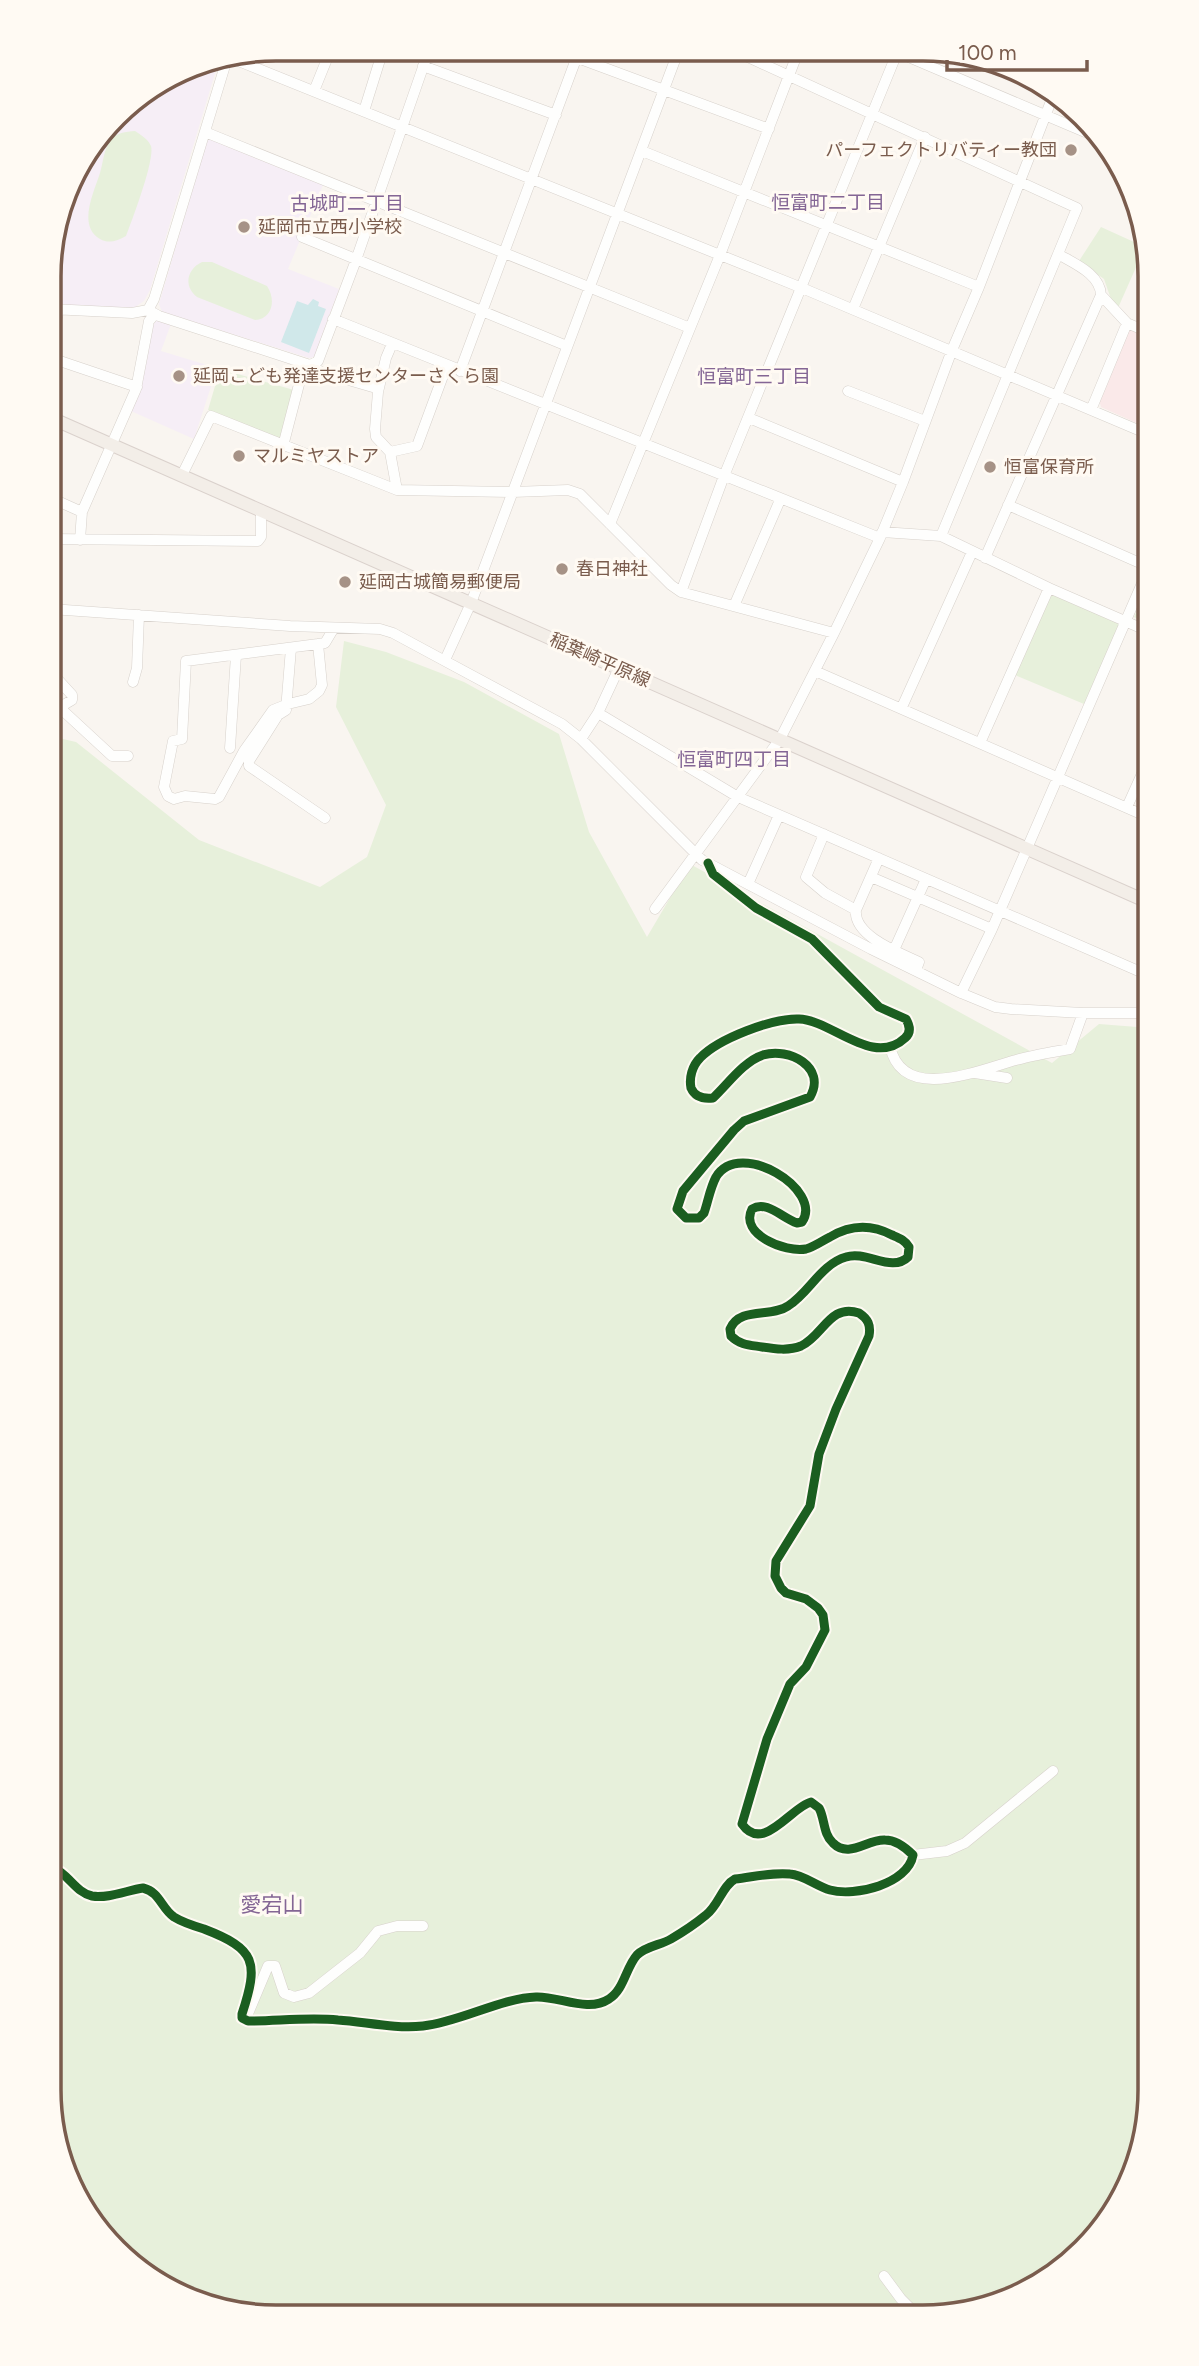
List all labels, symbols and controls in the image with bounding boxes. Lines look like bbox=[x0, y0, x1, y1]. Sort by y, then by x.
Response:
scale bar bbox=[947, 28, 1087, 72]
text: 100 m bbox=[958, 40, 1017, 65]
place label: パーフェクトリバティー教団 bbox=[825, 139, 1057, 161]
marker: パーフェクトリバティー教団 bbox=[1063, 142, 1079, 158]
district label: 恒富町二丁目 bbox=[771, 191, 885, 214]
district label: 古城町二丁目 bbox=[290, 192, 404, 215]
place label: 延岡市立西小学校 bbox=[258, 216, 402, 238]
marker: 延岡市立西小学校 bbox=[236, 219, 252, 235]
place label: 延岡こども発達支援センターさくら園 bbox=[193, 365, 499, 387]
district label: 恒富町三丁目 bbox=[697, 365, 811, 388]
marker: 延岡こども発達支援センターさくら園 bbox=[171, 368, 187, 384]
place label: マルミヤストア bbox=[253, 445, 379, 467]
marker: マルミヤストア bbox=[231, 448, 247, 464]
place label: 恒富保育所 bbox=[1004, 456, 1094, 478]
marker: 恒富保育所 bbox=[982, 459, 998, 475]
place label: 春日神社 bbox=[576, 558, 648, 580]
marker: 春日神社 bbox=[554, 561, 570, 577]
place label: 延岡古城簡易郵便局 bbox=[359, 571, 521, 593]
marker: 延岡古城簡易郵便局 bbox=[337, 574, 353, 590]
street label: 稲葉崎平原線 bbox=[546, 628, 654, 692]
district label: 恒富町四丁目 bbox=[677, 748, 791, 771]
district label: 愛宕山 bbox=[241, 1892, 304, 1917]

